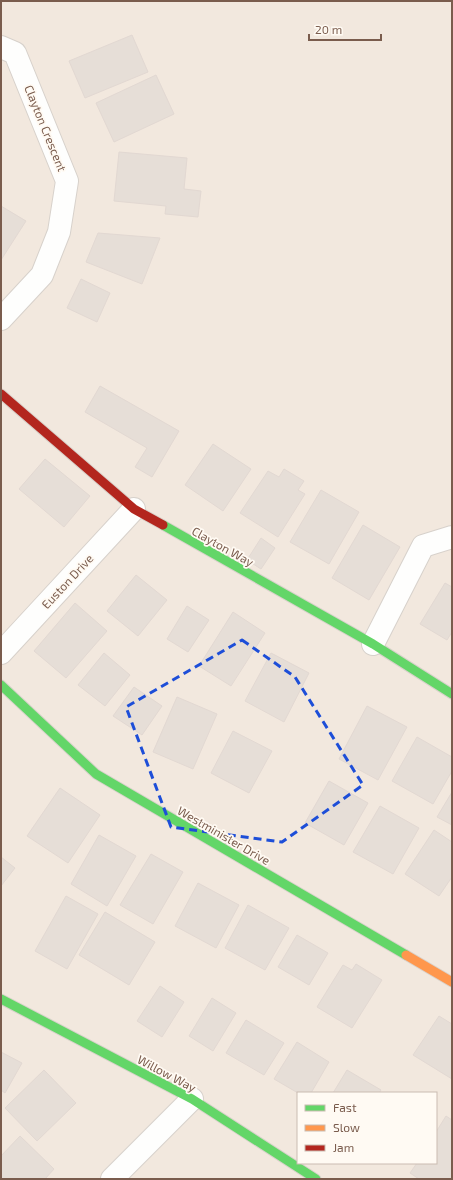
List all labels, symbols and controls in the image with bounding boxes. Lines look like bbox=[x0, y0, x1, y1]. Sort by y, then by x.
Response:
scale bar bbox=[309, 16, 381, 42]
text: 20 m bbox=[315, 22, 342, 36]
street label: Clayton Crescent bbox=[22, 83, 70, 174]
street label: Clayton Way bbox=[190, 523, 257, 569]
street label: Euston Drive bbox=[38, 551, 96, 611]
street label: Westminister Drive bbox=[175, 803, 273, 867]
street label: Willow Way bbox=[135, 1052, 199, 1095]
legend bbox=[297, 1092, 437, 1164]
text: Fast bbox=[333, 1100, 357, 1114]
text: Slow bbox=[333, 1120, 360, 1134]
text: Jam bbox=[333, 1140, 354, 1154]

